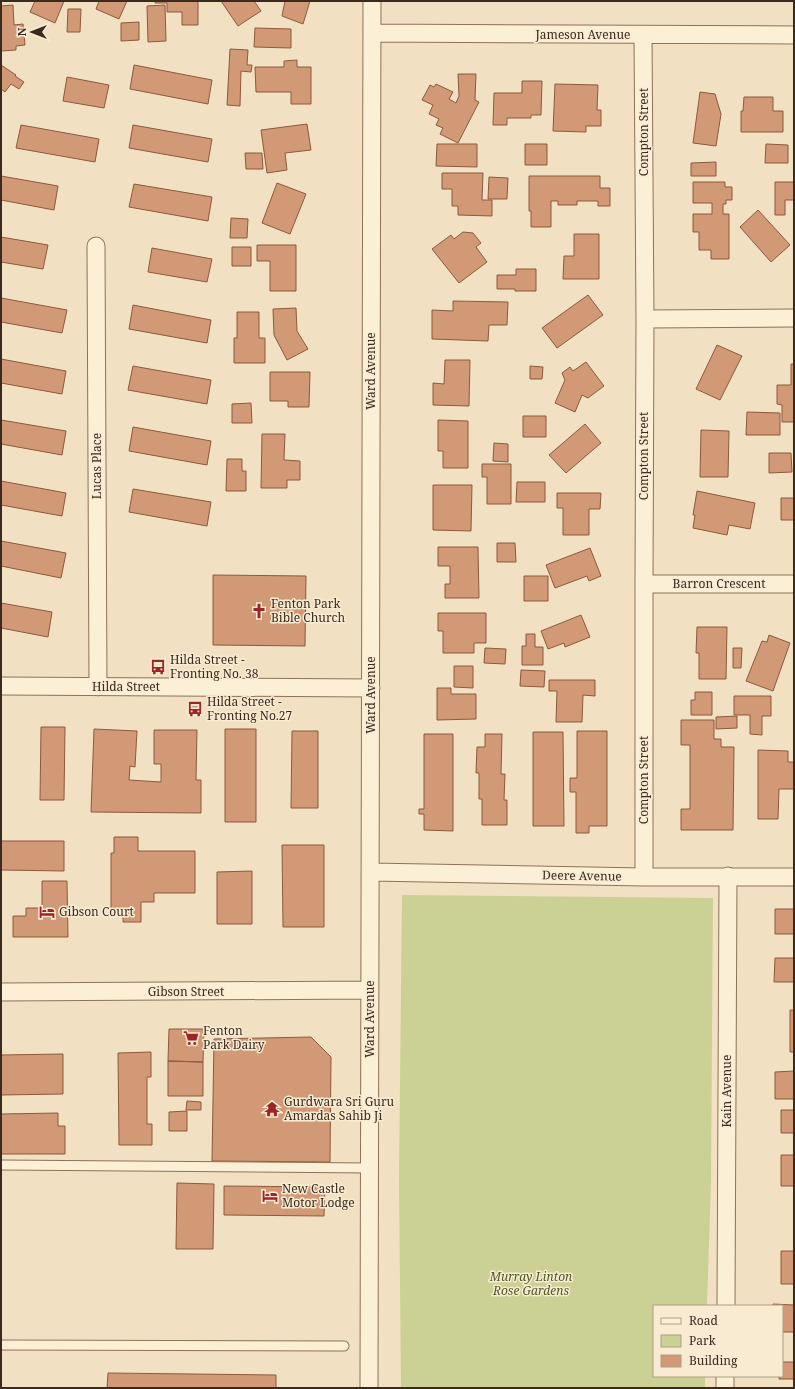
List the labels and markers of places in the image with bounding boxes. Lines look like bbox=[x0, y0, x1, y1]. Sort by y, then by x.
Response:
place label: Fenton Park Bible Church bbox=[271, 595, 345, 626]
church icon: Fenton Park Bible Church bbox=[250, 602, 268, 620]
place label: Hilda Street - Fronting No. 38 bbox=[170, 651, 259, 682]
bus stop icon: Hilda Street - Fronting No. 38 bbox=[149, 658, 167, 676]
place label: Hilda Street - Fronting No.27 bbox=[207, 693, 293, 724]
bus stop icon: Hilda Street - Fronting No.27 bbox=[186, 700, 204, 718]
hotel icon: Gibson Court bbox=[38, 903, 56, 921]
place label: Gibson Court bbox=[59, 903, 134, 920]
place label: Fenton Park Dairy bbox=[203, 1022, 265, 1053]
supermarket icon: Fenton Park Dairy bbox=[182, 1029, 200, 1047]
place label: Gurdwara Sri Guru Amardas Sahib Ji bbox=[284, 1093, 395, 1124]
temple icon: Gurdwara Sri Guru Amardas Sahib Ji bbox=[263, 1100, 281, 1118]
place label: New Castle Motor Lodge bbox=[282, 1180, 355, 1211]
hotel icon: New Castle Motor Lodge bbox=[261, 1187, 279, 1205]

